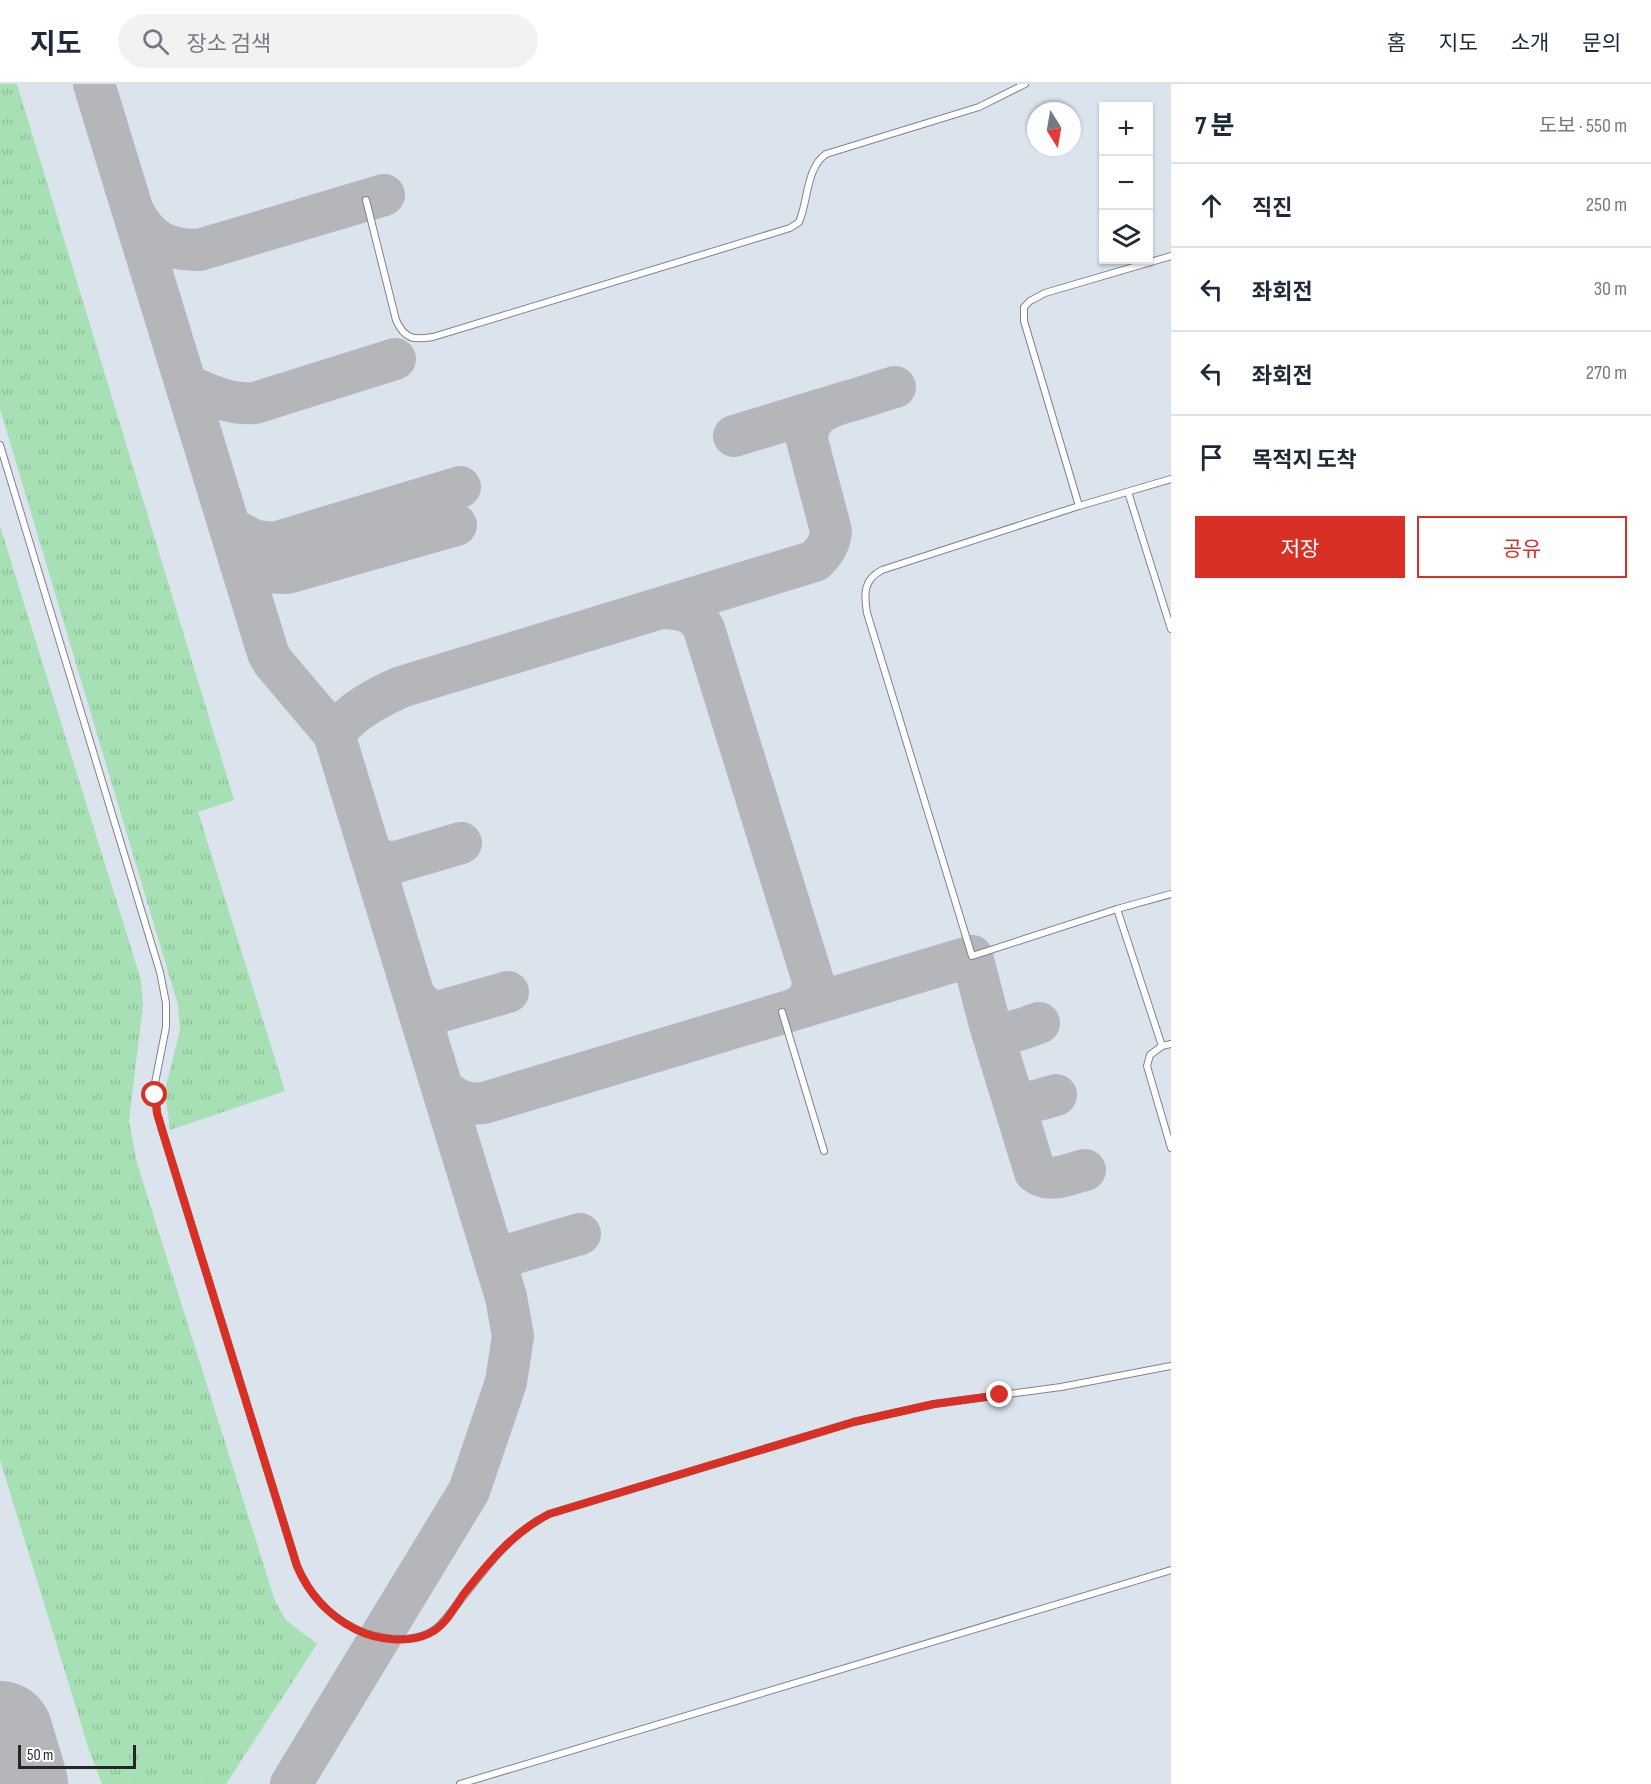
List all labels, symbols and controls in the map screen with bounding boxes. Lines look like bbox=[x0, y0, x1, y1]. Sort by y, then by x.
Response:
search box bbox=[118, 14, 538, 68]
icon: search bbox=[139, 25, 172, 58]
text: 지도 bbox=[30, 28, 82, 61]
text: 장소 검색 bbox=[187, 31, 271, 58]
text: 홈 bbox=[1387, 31, 1406, 56]
text: 지도 bbox=[1439, 31, 1478, 56]
text: 소개 bbox=[1511, 31, 1549, 56]
text: 문의 bbox=[1582, 31, 1621, 56]
north arrow bbox=[1027, 102, 1081, 156]
map controls bbox=[1099, 102, 1153, 264]
button: + bbox=[1099, 102, 1153, 156]
text: 7 분 bbox=[1195, 111, 1234, 142]
text: 도보 · 550 m bbox=[1539, 114, 1627, 138]
button: − bbox=[1099, 156, 1153, 210]
icon: ahead bbox=[1195, 189, 1228, 222]
text: 250 m bbox=[1586, 193, 1627, 217]
text: 직진 bbox=[1252, 195, 1292, 222]
button: layers bbox=[1099, 210, 1153, 264]
icon: left bbox=[1195, 273, 1228, 306]
text: 30 m bbox=[1594, 277, 1627, 301]
text: 좌회전 bbox=[1252, 279, 1313, 306]
icon: left bbox=[1195, 357, 1228, 390]
text: 270 m bbox=[1586, 361, 1627, 385]
text: 좌회전 bbox=[1252, 363, 1313, 390]
icon: arrive bbox=[1195, 441, 1228, 474]
text: 목적지 도착 bbox=[1252, 447, 1357, 474]
button: 저장 bbox=[1195, 516, 1405, 578]
button: 공유 bbox=[1417, 516, 1627, 578]
route start bbox=[141, 1081, 167, 1107]
route end bbox=[986, 1381, 1012, 1407]
scale bar bbox=[18, 1742, 136, 1770]
text: 50 m bbox=[27, 1746, 53, 1765]

